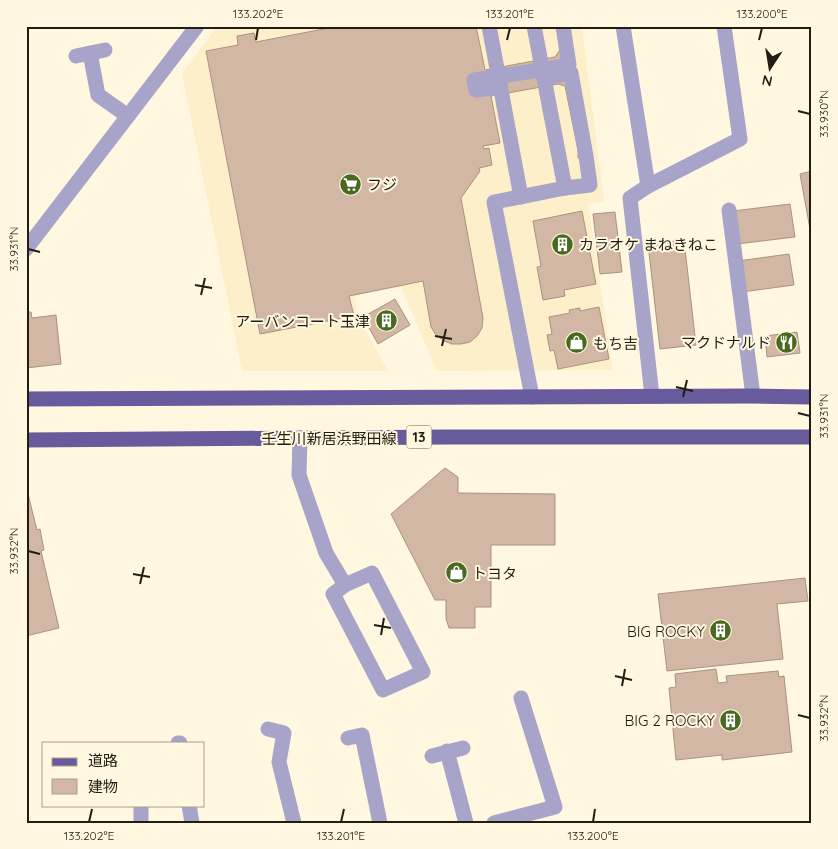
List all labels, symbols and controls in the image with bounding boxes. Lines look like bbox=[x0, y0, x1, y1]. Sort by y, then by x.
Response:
text: 133.202°E bbox=[233, 6, 283, 21]
text: 133.201°E bbox=[486, 6, 534, 21]
text: 133.200°E bbox=[737, 6, 788, 21]
north arrow bbox=[746, 42, 796, 92]
text: N bbox=[760, 71, 774, 91]
text: 33.930°N bbox=[816, 90, 831, 138]
supermarket icon: フジ bbox=[339, 172, 363, 196]
place label: フジ bbox=[367, 175, 397, 194]
text: 33.931°N bbox=[6, 227, 21, 271]
building icon: カラオケ まねきねこ bbox=[551, 232, 575, 256]
place label: カラオケ まねきねこ bbox=[579, 235, 718, 254]
building icon: アーバンコート玉津 bbox=[374, 309, 398, 333]
place label: アーバンコート玉津 bbox=[235, 312, 370, 331]
restaurant icon: マクドナルド bbox=[775, 330, 799, 354]
shop icon: もち吉 bbox=[565, 331, 589, 355]
place label: マクドナルド bbox=[681, 333, 771, 352]
place label: もち吉 bbox=[593, 334, 638, 353]
text: 33.931°N bbox=[816, 394, 831, 438]
road number: 13 bbox=[406, 426, 432, 448]
street label: 壬生川新居浜野田線 bbox=[261, 429, 397, 448]
text: 33.932°N bbox=[6, 527, 21, 575]
shop icon: トヨタ bbox=[444, 561, 468, 585]
place label: トヨタ bbox=[472, 564, 517, 583]
building icon: BIG ROCKY bbox=[709, 619, 733, 643]
place label: BIG ROCKY bbox=[627, 622, 706, 641]
text: 33.932°N bbox=[816, 694, 831, 742]
building icon: BIG 2 ROCKY bbox=[719, 708, 743, 732]
place label: BIG 2 ROCKY bbox=[625, 711, 716, 730]
legend bbox=[42, 742, 205, 806]
text: 道路 bbox=[88, 751, 118, 770]
text: 建物 bbox=[88, 777, 118, 796]
text: 133.202°E bbox=[64, 828, 114, 843]
text: 133.201°E bbox=[317, 828, 365, 843]
text: 133.200°E bbox=[568, 828, 619, 843]

